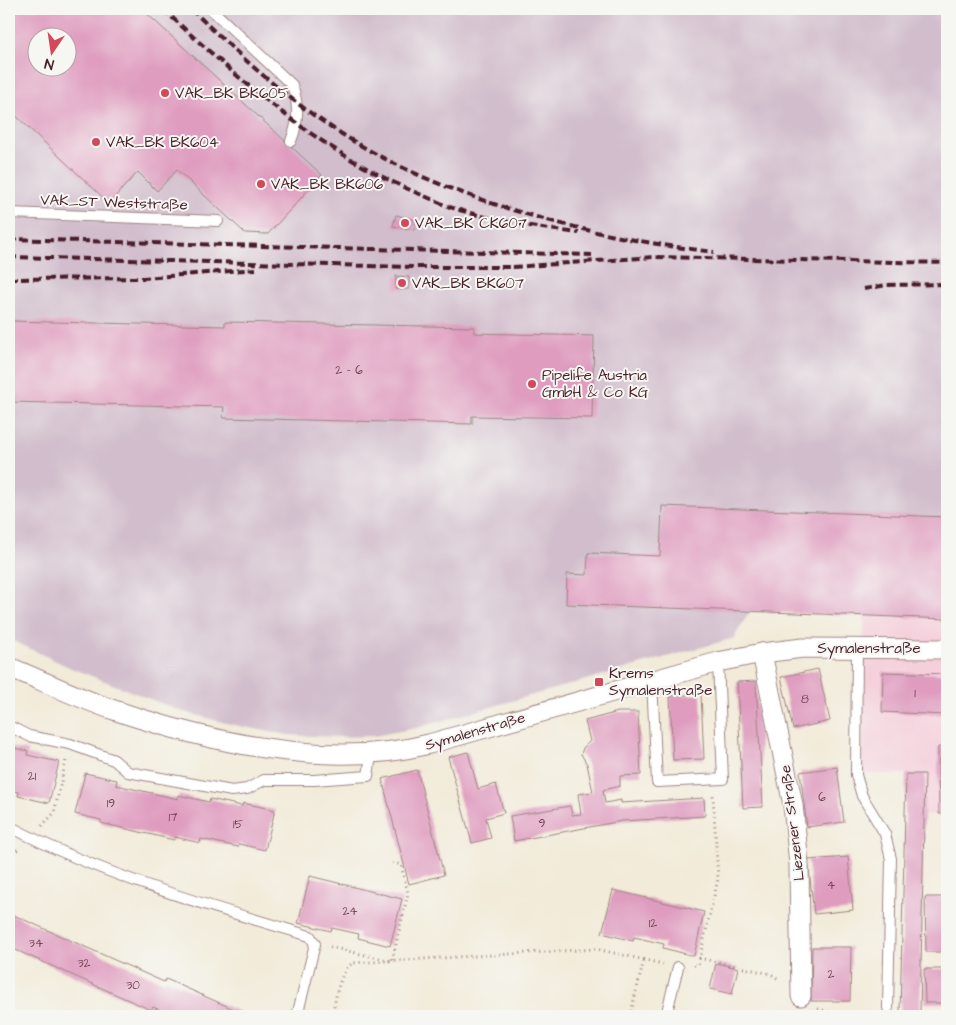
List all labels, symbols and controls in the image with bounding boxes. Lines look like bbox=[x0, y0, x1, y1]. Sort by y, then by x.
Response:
north arrow bbox=[28, 28, 78, 78]
text: N bbox=[43, 53, 56, 74]
place label: VAK_BK BK605 bbox=[175, 83, 289, 104]
marker: VAK_BK BK605 bbox=[159, 87, 171, 99]
place label: VAK_BK BK604 bbox=[106, 132, 219, 153]
marker: VAK_BK BK604 bbox=[90, 136, 102, 148]
place label: VAK_BK BK606 bbox=[271, 174, 384, 195]
marker: VAK_BK BK606 bbox=[255, 178, 267, 190]
street label: VAK_ST Weststraße bbox=[40, 189, 188, 216]
place label: VAK_BK CK607 bbox=[415, 213, 527, 234]
marker: VAK_BK CK607 bbox=[399, 217, 411, 229]
place label: VAK_BK BK607 bbox=[412, 273, 524, 294]
marker: VAK_BK BK607 bbox=[396, 277, 408, 289]
house number: 2 - 6 bbox=[335, 362, 363, 379]
place label: Pipelife Austria GmbH & Co KG bbox=[542, 365, 649, 403]
marker: Pipelife Austria GmbH & Co KG bbox=[526, 378, 538, 390]
street label: Symalenstraße bbox=[817, 638, 921, 660]
place label: Krems Symalenstraße bbox=[609, 663, 712, 702]
marker: Krems Symalenstraße bbox=[593, 676, 605, 688]
house number: 1 bbox=[914, 685, 916, 702]
house number: 8 bbox=[801, 691, 809, 708]
street label: Symalenstraße bbox=[423, 707, 528, 757]
street label: Liezener Straße bbox=[775, 764, 810, 882]
house number: 21 bbox=[28, 768, 37, 785]
house number: 6 bbox=[818, 789, 826, 806]
house number: 19 bbox=[107, 795, 115, 812]
house number: 17 bbox=[169, 809, 178, 826]
house number: 9 bbox=[539, 815, 546, 832]
house number: 15 bbox=[233, 816, 244, 833]
house number: 4 bbox=[827, 877, 835, 894]
house number: 24 bbox=[342, 903, 358, 920]
house number: 12 bbox=[649, 915, 657, 932]
house number: 34 bbox=[29, 935, 43, 952]
house number: 32 bbox=[78, 955, 91, 972]
house number: 2 bbox=[828, 966, 835, 983]
house number: 30 bbox=[126, 977, 140, 994]

